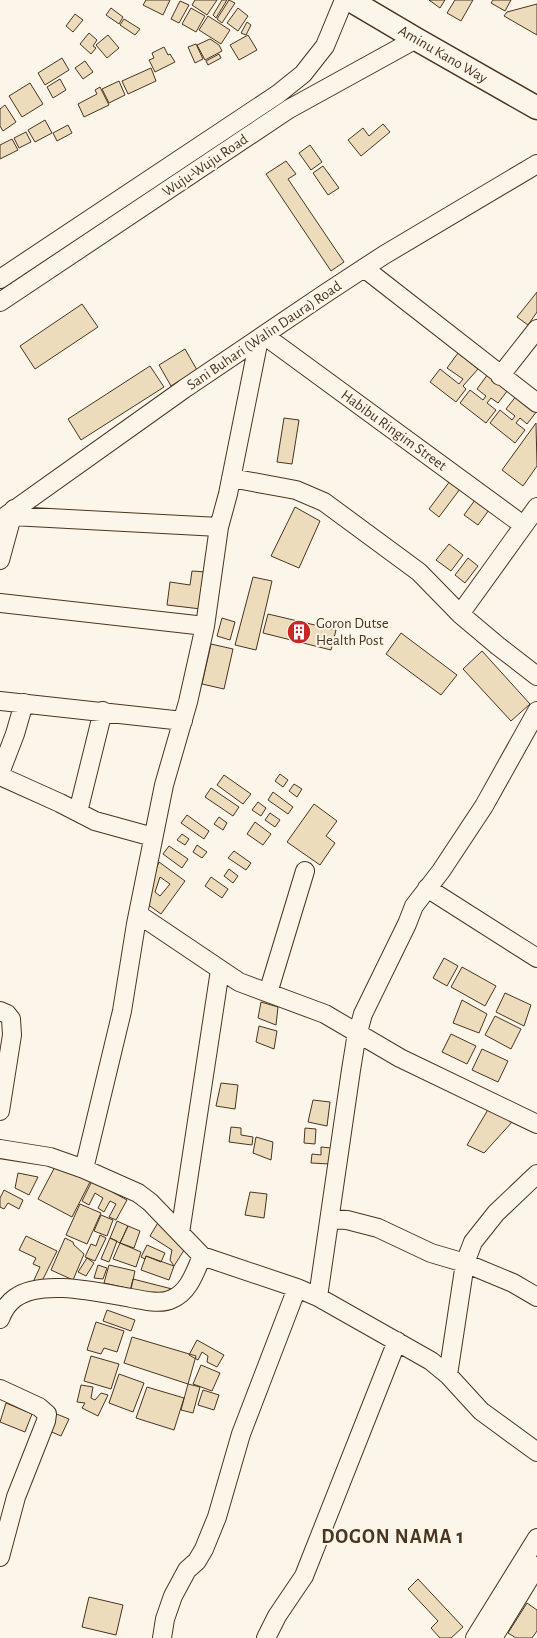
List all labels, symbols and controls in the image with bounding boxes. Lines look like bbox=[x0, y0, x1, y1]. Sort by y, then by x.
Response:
street label: Aminu Kano Way bbox=[396, 23, 490, 86]
street label: Wuju-Wuju Road bbox=[160, 131, 251, 199]
street label: Sani Buhari (Walin Daura) Road bbox=[184, 278, 344, 393]
street label: Habibu Ringim Street bbox=[338, 387, 449, 474]
place label: Goron Dutse Health Post bbox=[316, 616, 389, 648]
building icon: Goron Dutse Health Post bbox=[286, 619, 312, 645]
district label: DOGON NAMA 1 bbox=[321, 1527, 465, 1547]

